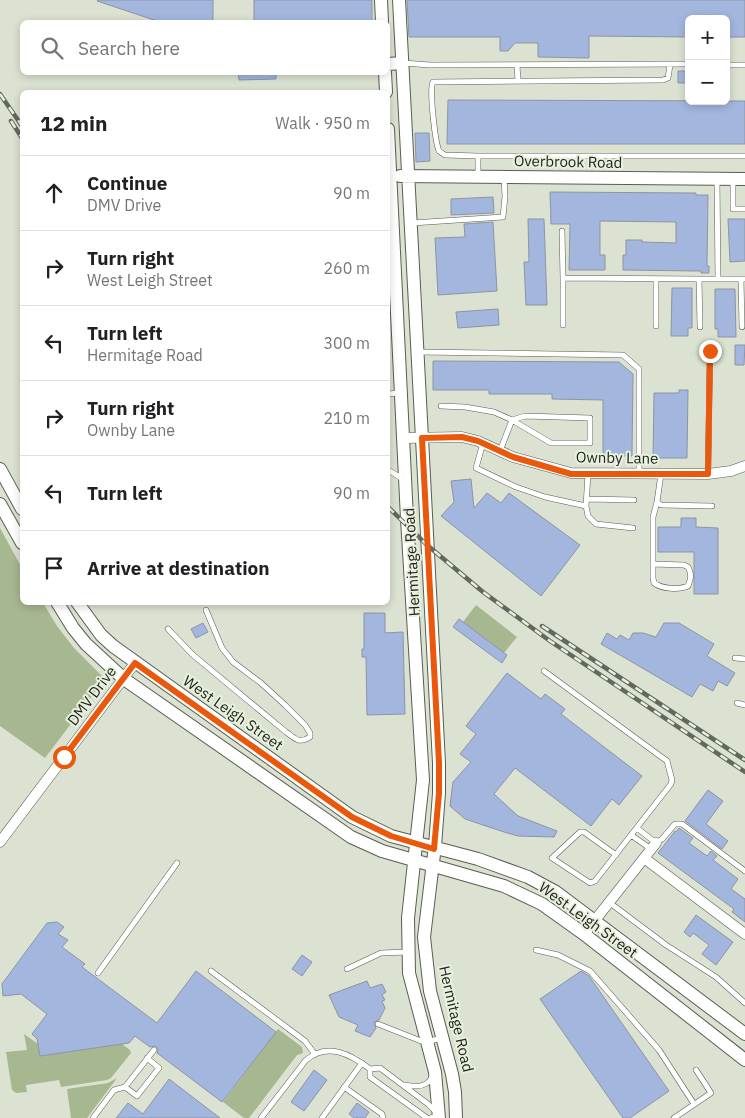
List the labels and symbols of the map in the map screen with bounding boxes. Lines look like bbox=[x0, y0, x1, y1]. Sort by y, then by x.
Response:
street label: Overbrook Road bbox=[514, 151, 622, 172]
route end bbox=[699, 340, 722, 363]
street label: Ownby Lane bbox=[576, 447, 658, 468]
street label: Hermitage Road bbox=[399, 507, 424, 617]
street label: DMV Drive bbox=[63, 662, 120, 729]
street label: West Leigh Street bbox=[180, 671, 287, 754]
route start bbox=[53, 746, 76, 769]
street label: West Leigh Street bbox=[535, 877, 642, 962]
street label: Hermitage Road bbox=[435, 964, 478, 1074]

